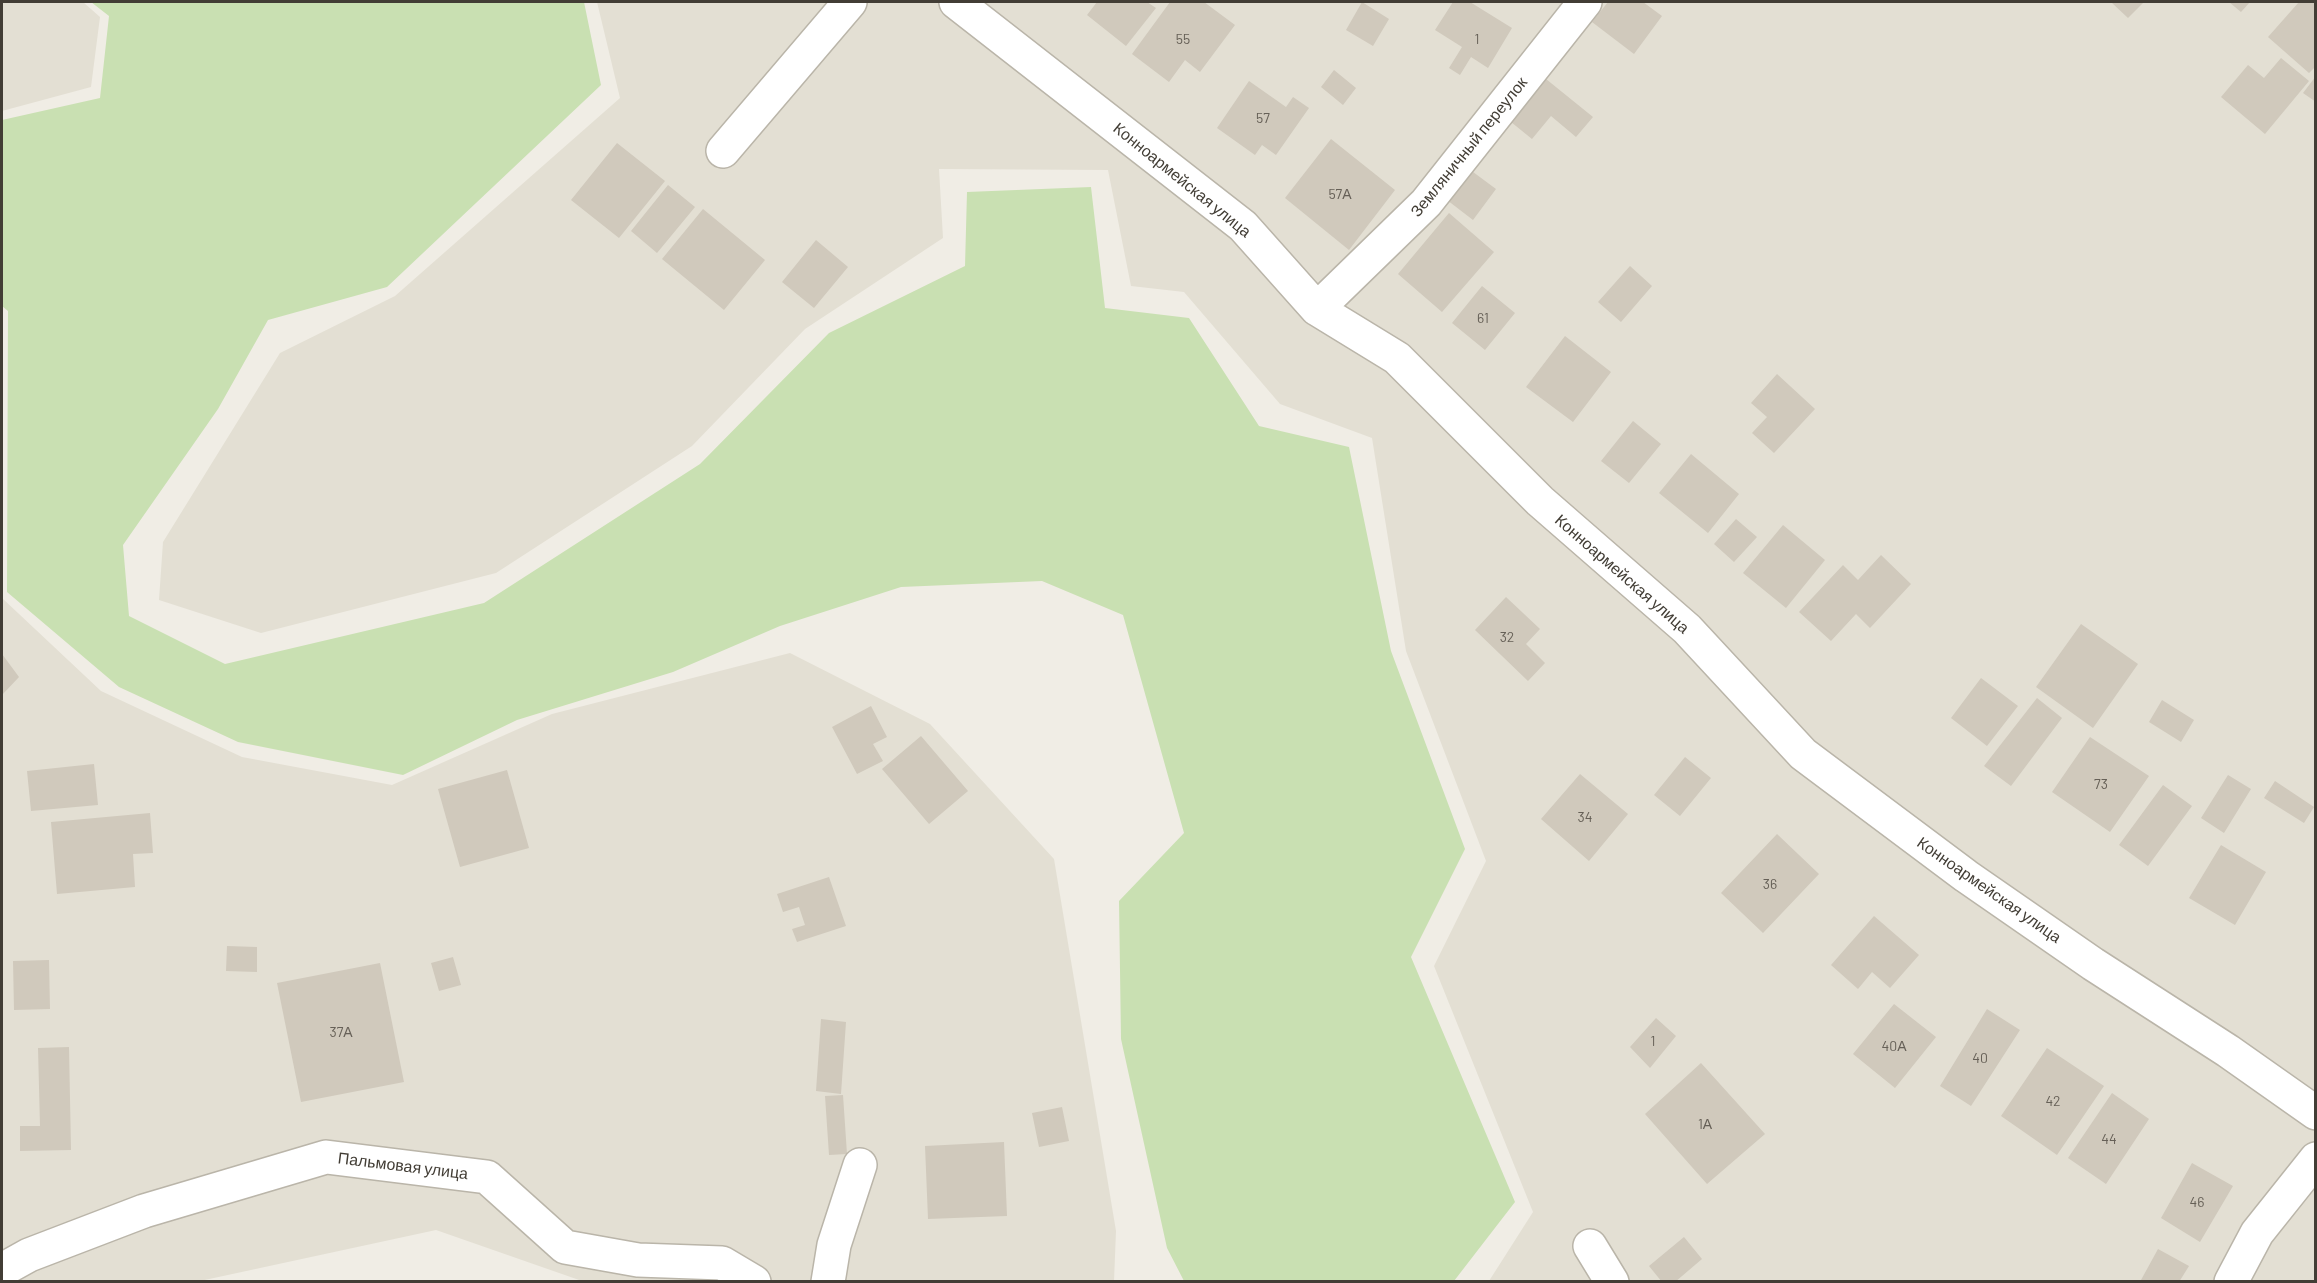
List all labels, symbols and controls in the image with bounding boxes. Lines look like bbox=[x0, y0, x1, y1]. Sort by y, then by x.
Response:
house number: 55 bbox=[1176, 31, 1190, 47]
house number: 1 bbox=[1475, 31, 1479, 47]
street label: Земляничный переулок bbox=[1407, 73, 1531, 221]
house number: 57 bbox=[1256, 110, 1270, 126]
street label: Конноармейская улица bbox=[1109, 119, 1255, 241]
house number: 57А bbox=[1328, 186, 1352, 202]
house number: 61 bbox=[1477, 310, 1489, 326]
street label: Конноармейская улица bbox=[1551, 510, 1693, 638]
house number: 32 bbox=[1500, 629, 1514, 645]
house number: 73 bbox=[2094, 776, 2108, 792]
house number: 34 bbox=[1578, 809, 1592, 825]
street label: Конноармейская улица bbox=[1913, 833, 2065, 947]
house number: 36 bbox=[1763, 876, 1777, 892]
house number: 37А bbox=[329, 1024, 353, 1040]
house number: 1 bbox=[1651, 1033, 1655, 1049]
house number: 40А bbox=[1882, 1038, 1906, 1054]
house number: 40 bbox=[1972, 1050, 1988, 1066]
house number: 42 bbox=[2045, 1093, 2061, 1109]
house number: 1А bbox=[1698, 1116, 1712, 1132]
house number: 44 bbox=[2101, 1131, 2117, 1147]
street label: Пальмовая улица bbox=[337, 1148, 469, 1184]
house number: 46 bbox=[2190, 1194, 2204, 1210]

